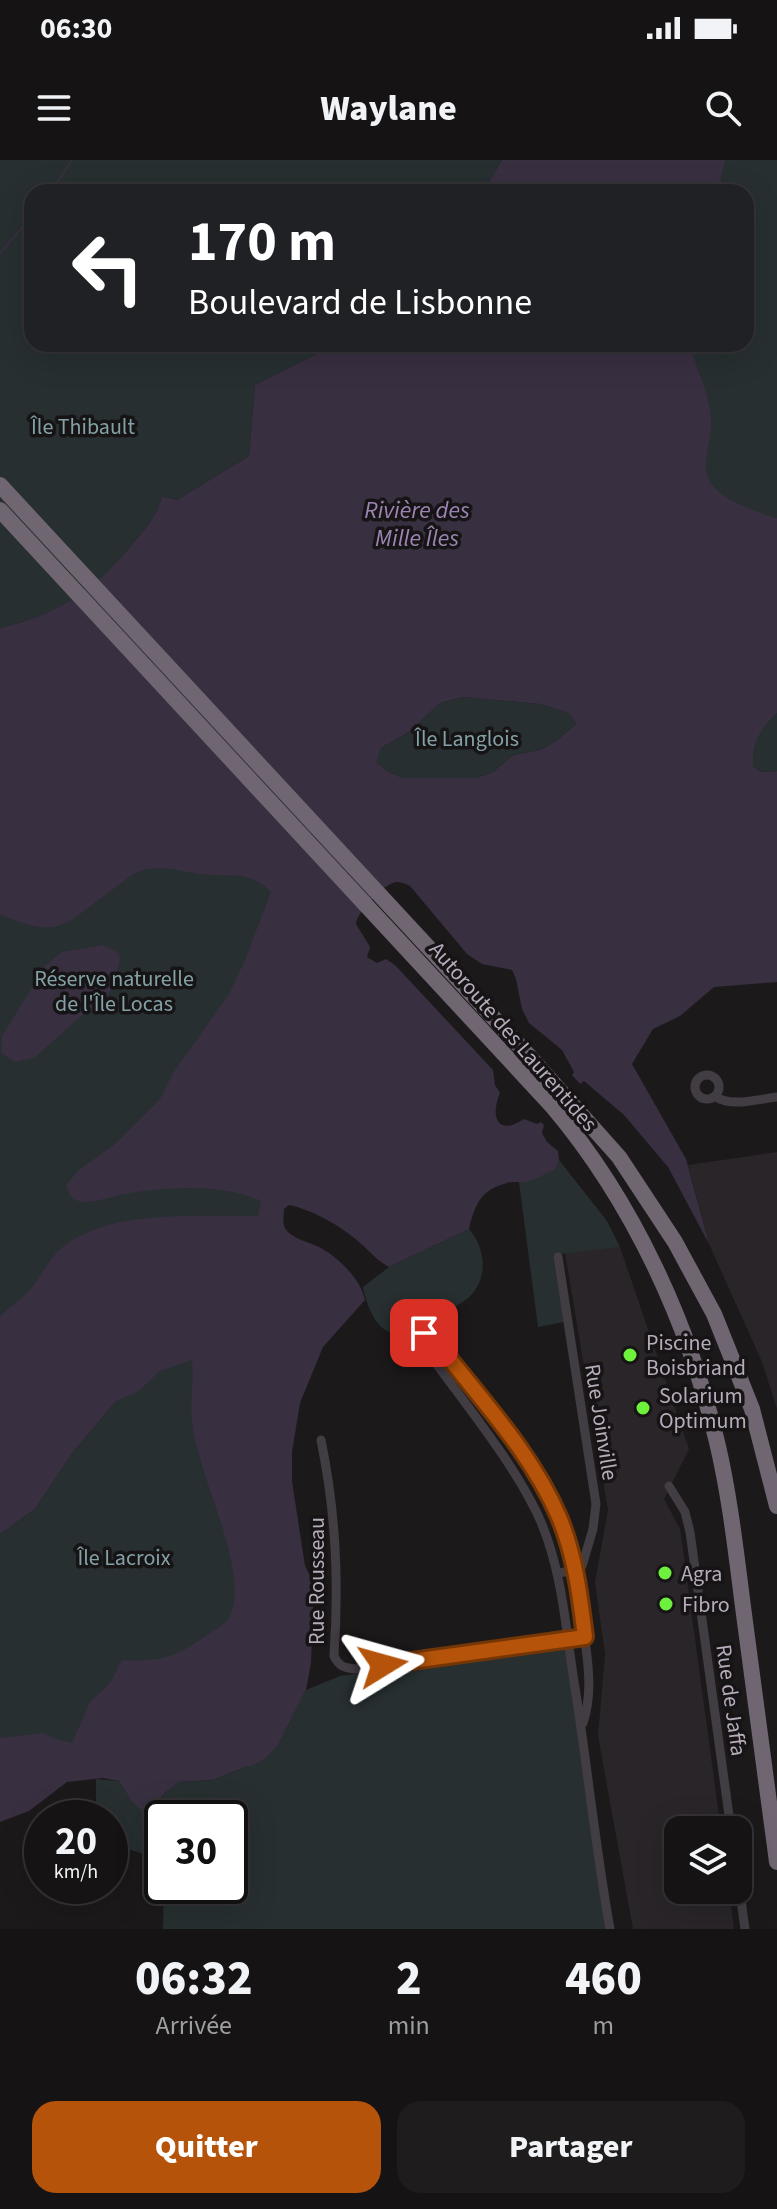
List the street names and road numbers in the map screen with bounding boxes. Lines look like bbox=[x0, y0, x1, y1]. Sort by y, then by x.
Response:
street label: Autoroute des Laurentides bbox=[422, 935, 605, 1139]
street label: Rue Joinville bbox=[576, 1362, 626, 1483]
street label: Rue Rousseau bbox=[301, 1517, 333, 1645]
street label: Rue de Jaffa bbox=[707, 1642, 755, 1758]

